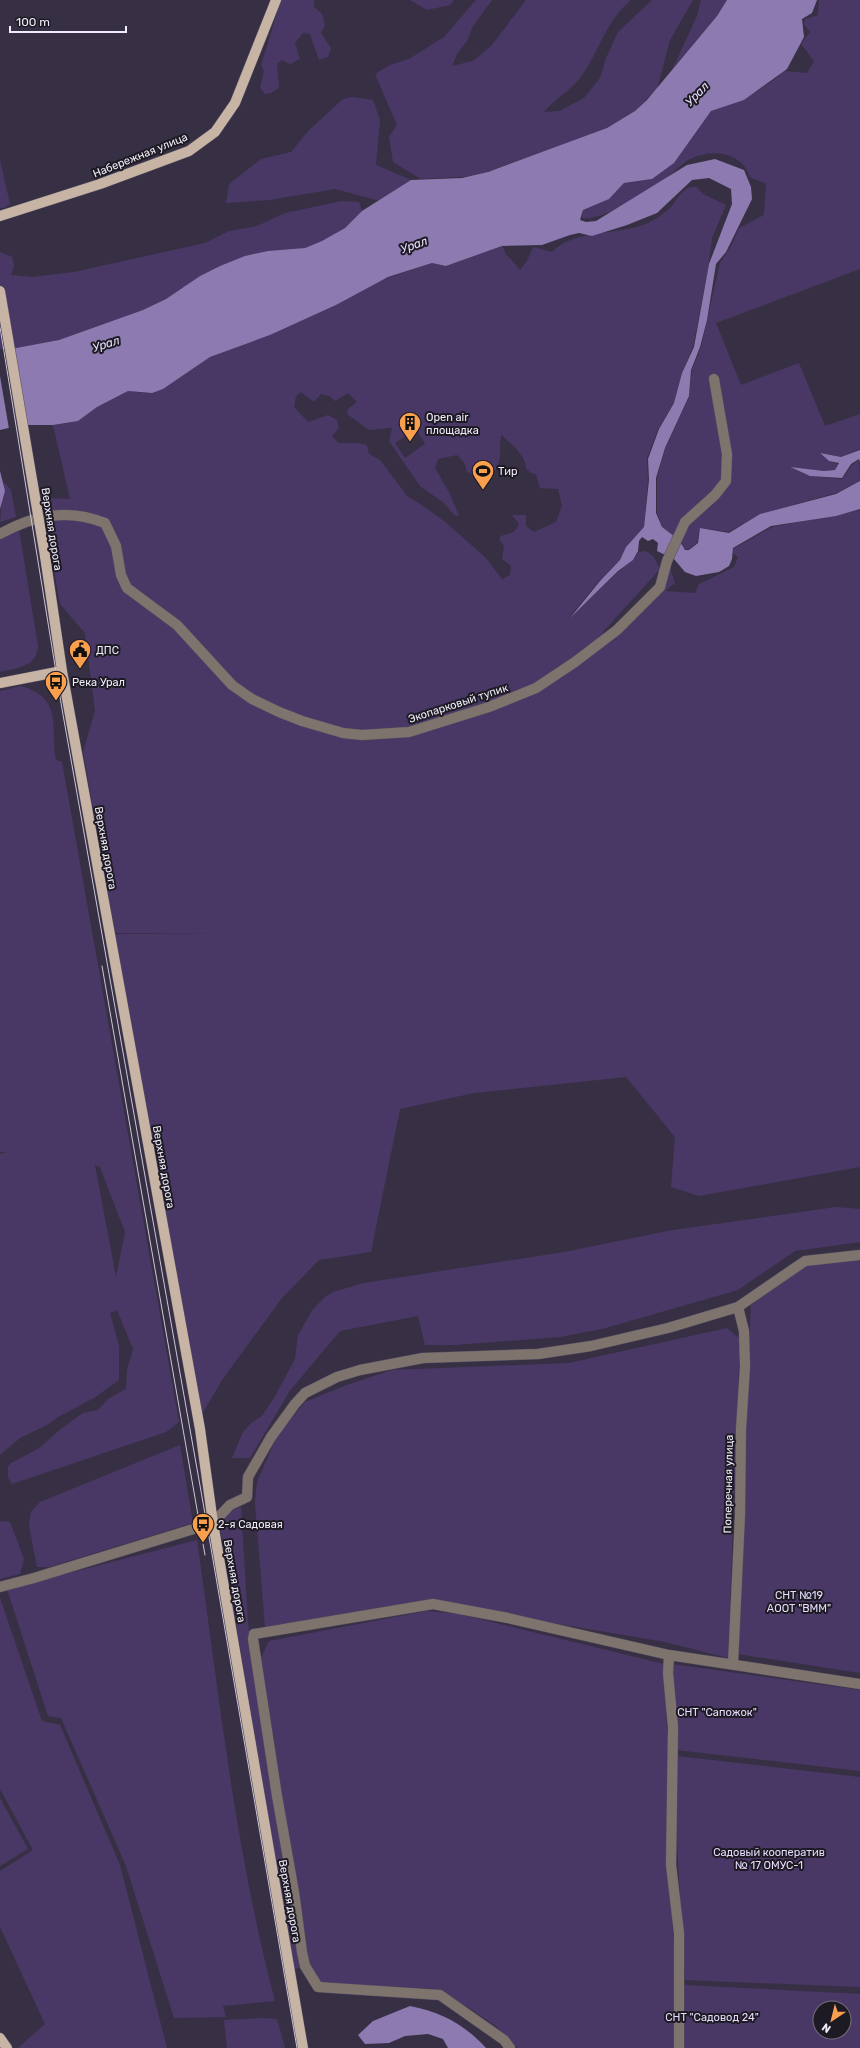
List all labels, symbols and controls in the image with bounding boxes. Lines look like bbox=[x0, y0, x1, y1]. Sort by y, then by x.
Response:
scale bar bbox=[10, 8, 126, 34]
text: 100 m bbox=[16, 15, 50, 29]
water label: Урал bbox=[682, 79, 712, 109]
street label: Набережная улица bbox=[91, 131, 189, 180]
water label: Урал bbox=[399, 234, 429, 256]
water label: Урал bbox=[91, 333, 121, 355]
building icon: Open air площадка bbox=[397, 410, 423, 443]
place label: Open air площадка bbox=[426, 411, 479, 437]
sports icon: Тир bbox=[470, 458, 496, 491]
place label: Тир bbox=[498, 465, 518, 478]
street label: Верхняя дорога bbox=[39, 487, 64, 572]
public building icon: ДПС bbox=[67, 637, 93, 670]
place label: ДПС bbox=[96, 644, 119, 657]
bus stop icon: Река Урал bbox=[43, 669, 69, 702]
place label: Река Урал bbox=[72, 676, 125, 689]
street label: Экопарковый тупик bbox=[407, 681, 510, 726]
street label: Верхняя дорога bbox=[92, 806, 119, 891]
street label: Верхняя дорога bbox=[150, 1125, 177, 1210]
street label: Поперечная улица bbox=[721, 1435, 736, 1533]
bus stop icon: 2-я Садовая bbox=[190, 1511, 216, 1544]
place label: 2-я Садовая bbox=[218, 1518, 283, 1531]
street label: Верхняя дорога bbox=[221, 1539, 248, 1624]
park label: СНТ №19 АООТ "ВММ" bbox=[767, 1589, 831, 1615]
park label: СНТ "Сапожок" bbox=[677, 1706, 757, 1719]
park label: Садовый кооператив № 17 ОМУС-1 bbox=[713, 1846, 825, 1872]
street label: Верхняя дорога bbox=[276, 1859, 303, 1944]
north arrow bbox=[812, 2000, 852, 2040]
park label: СНТ "Садовод 24" bbox=[665, 2011, 759, 2024]
text: N bbox=[820, 2020, 834, 2035]

